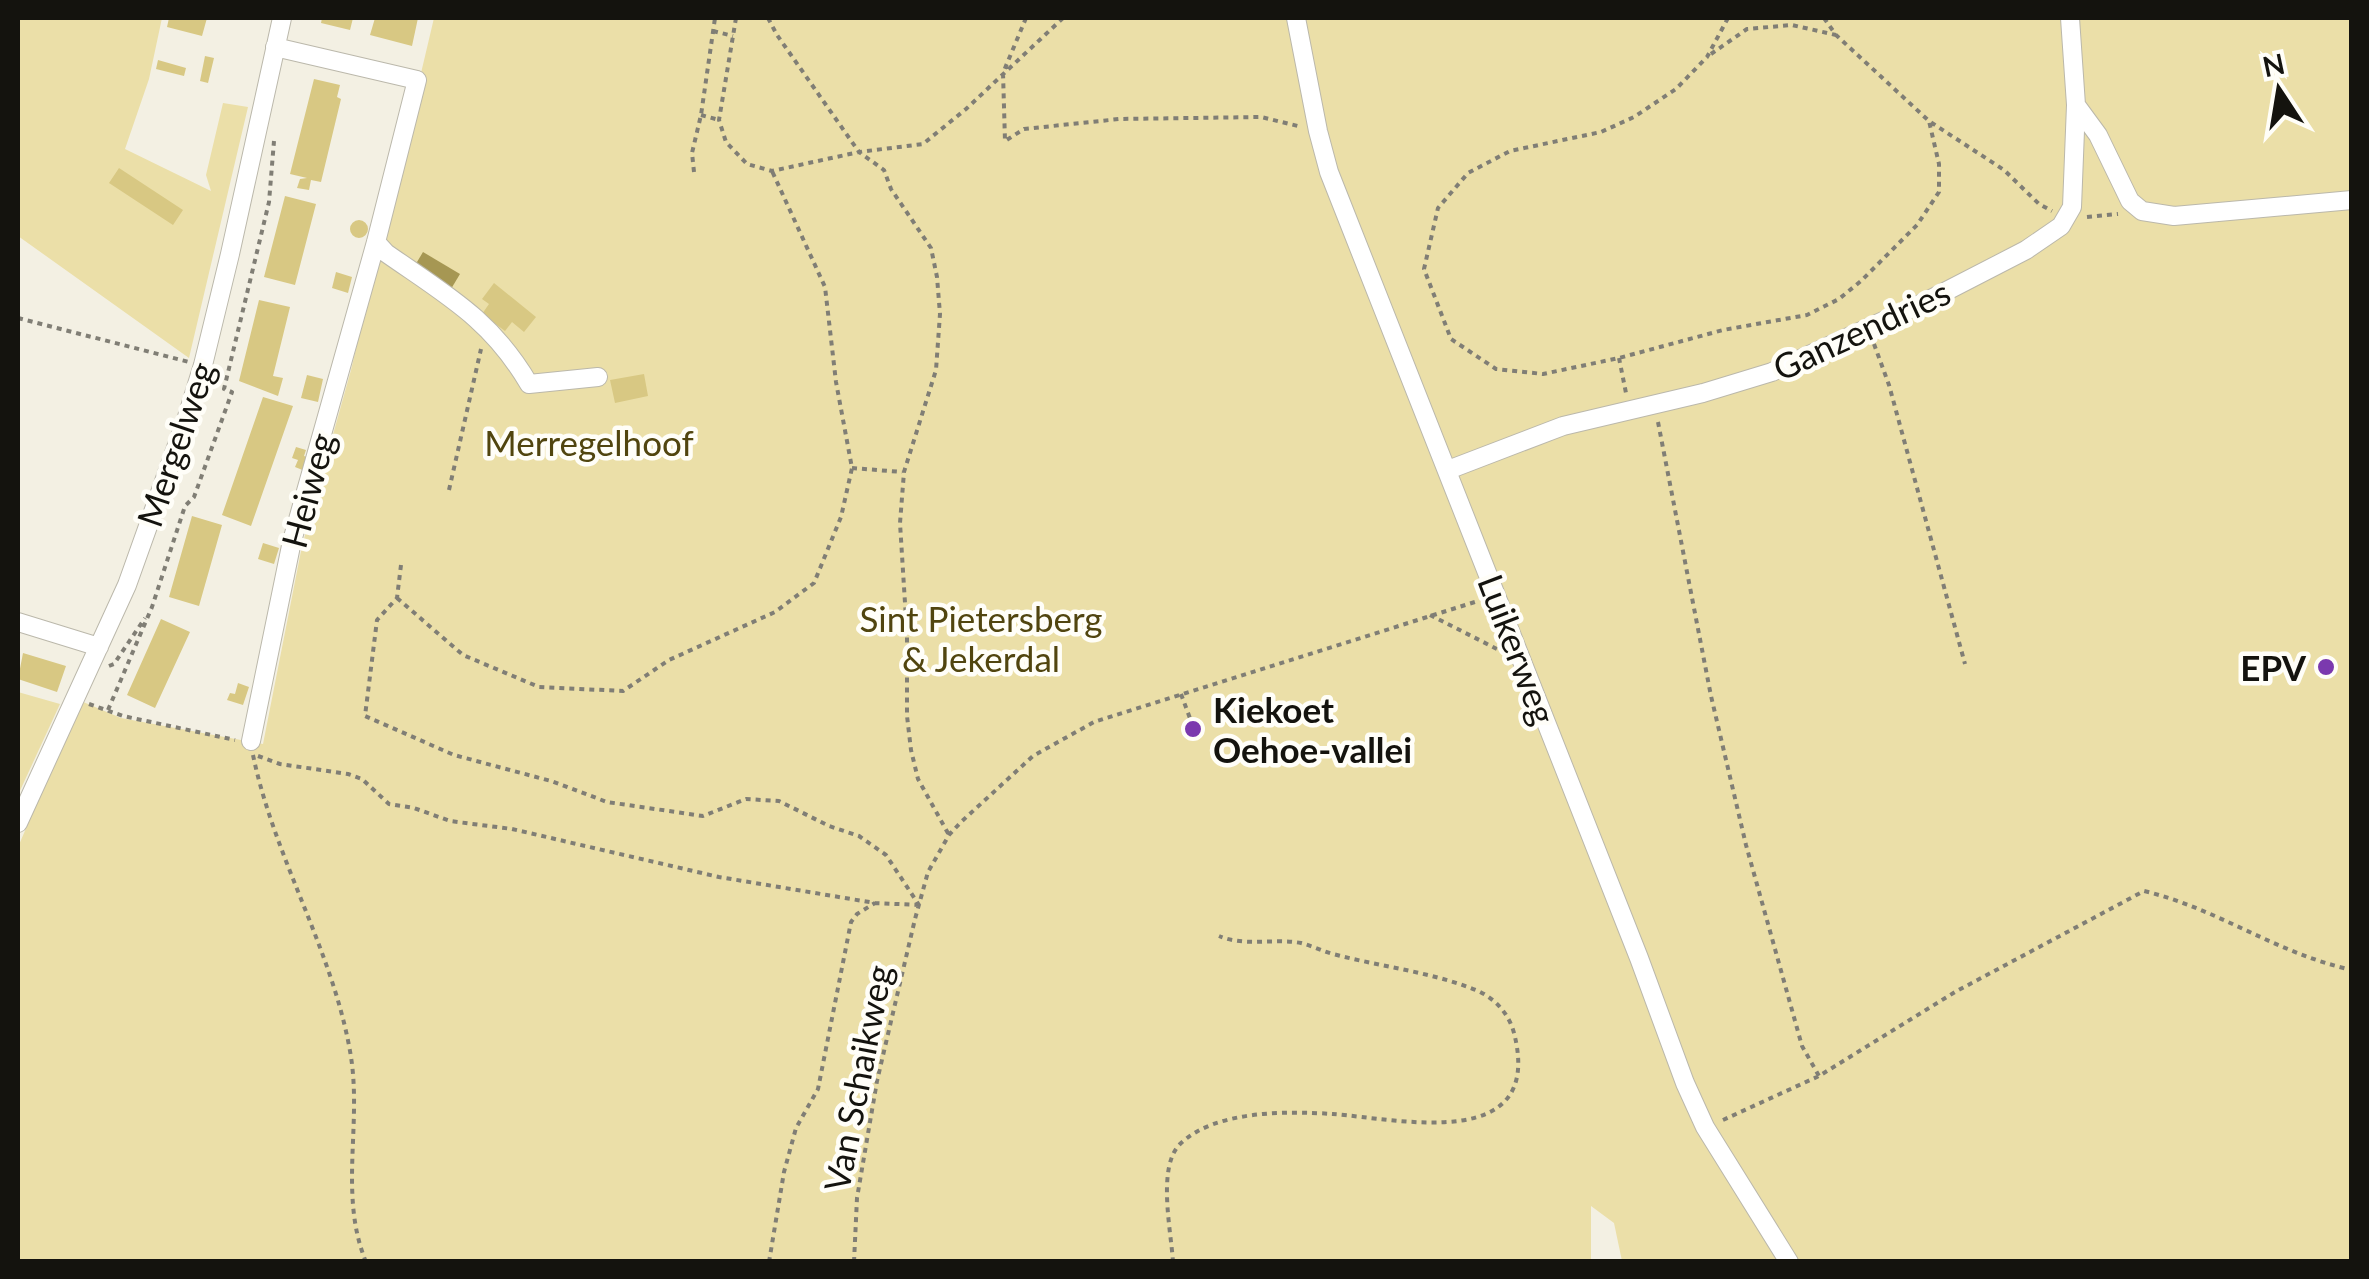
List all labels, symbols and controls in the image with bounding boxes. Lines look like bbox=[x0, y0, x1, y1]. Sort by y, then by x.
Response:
north arrow bbox=[2229, 40, 2329, 140]
text: N bbox=[2260, 46, 2288, 83]
street label: Ganzendries bbox=[1766, 270, 1956, 388]
street label: Mergelweg bbox=[127, 356, 223, 532]
park label: Merregelhoof bbox=[484, 421, 694, 463]
street label: Heiweg bbox=[272, 428, 342, 552]
street label: Luikerweg bbox=[1470, 568, 1566, 730]
park label: Sint Pietersberg & Jekerdal bbox=[859, 597, 1103, 679]
place label: EPV bbox=[2240, 646, 2307, 688]
marker: EPV bbox=[2315, 656, 2337, 678]
place label: Kiekoet Oehoe-vallei bbox=[1213, 688, 1412, 770]
marker: Kiekoet Oehoe-vallei bbox=[1182, 718, 1204, 740]
street label: Van Schaikweg bbox=[814, 961, 900, 1195]

